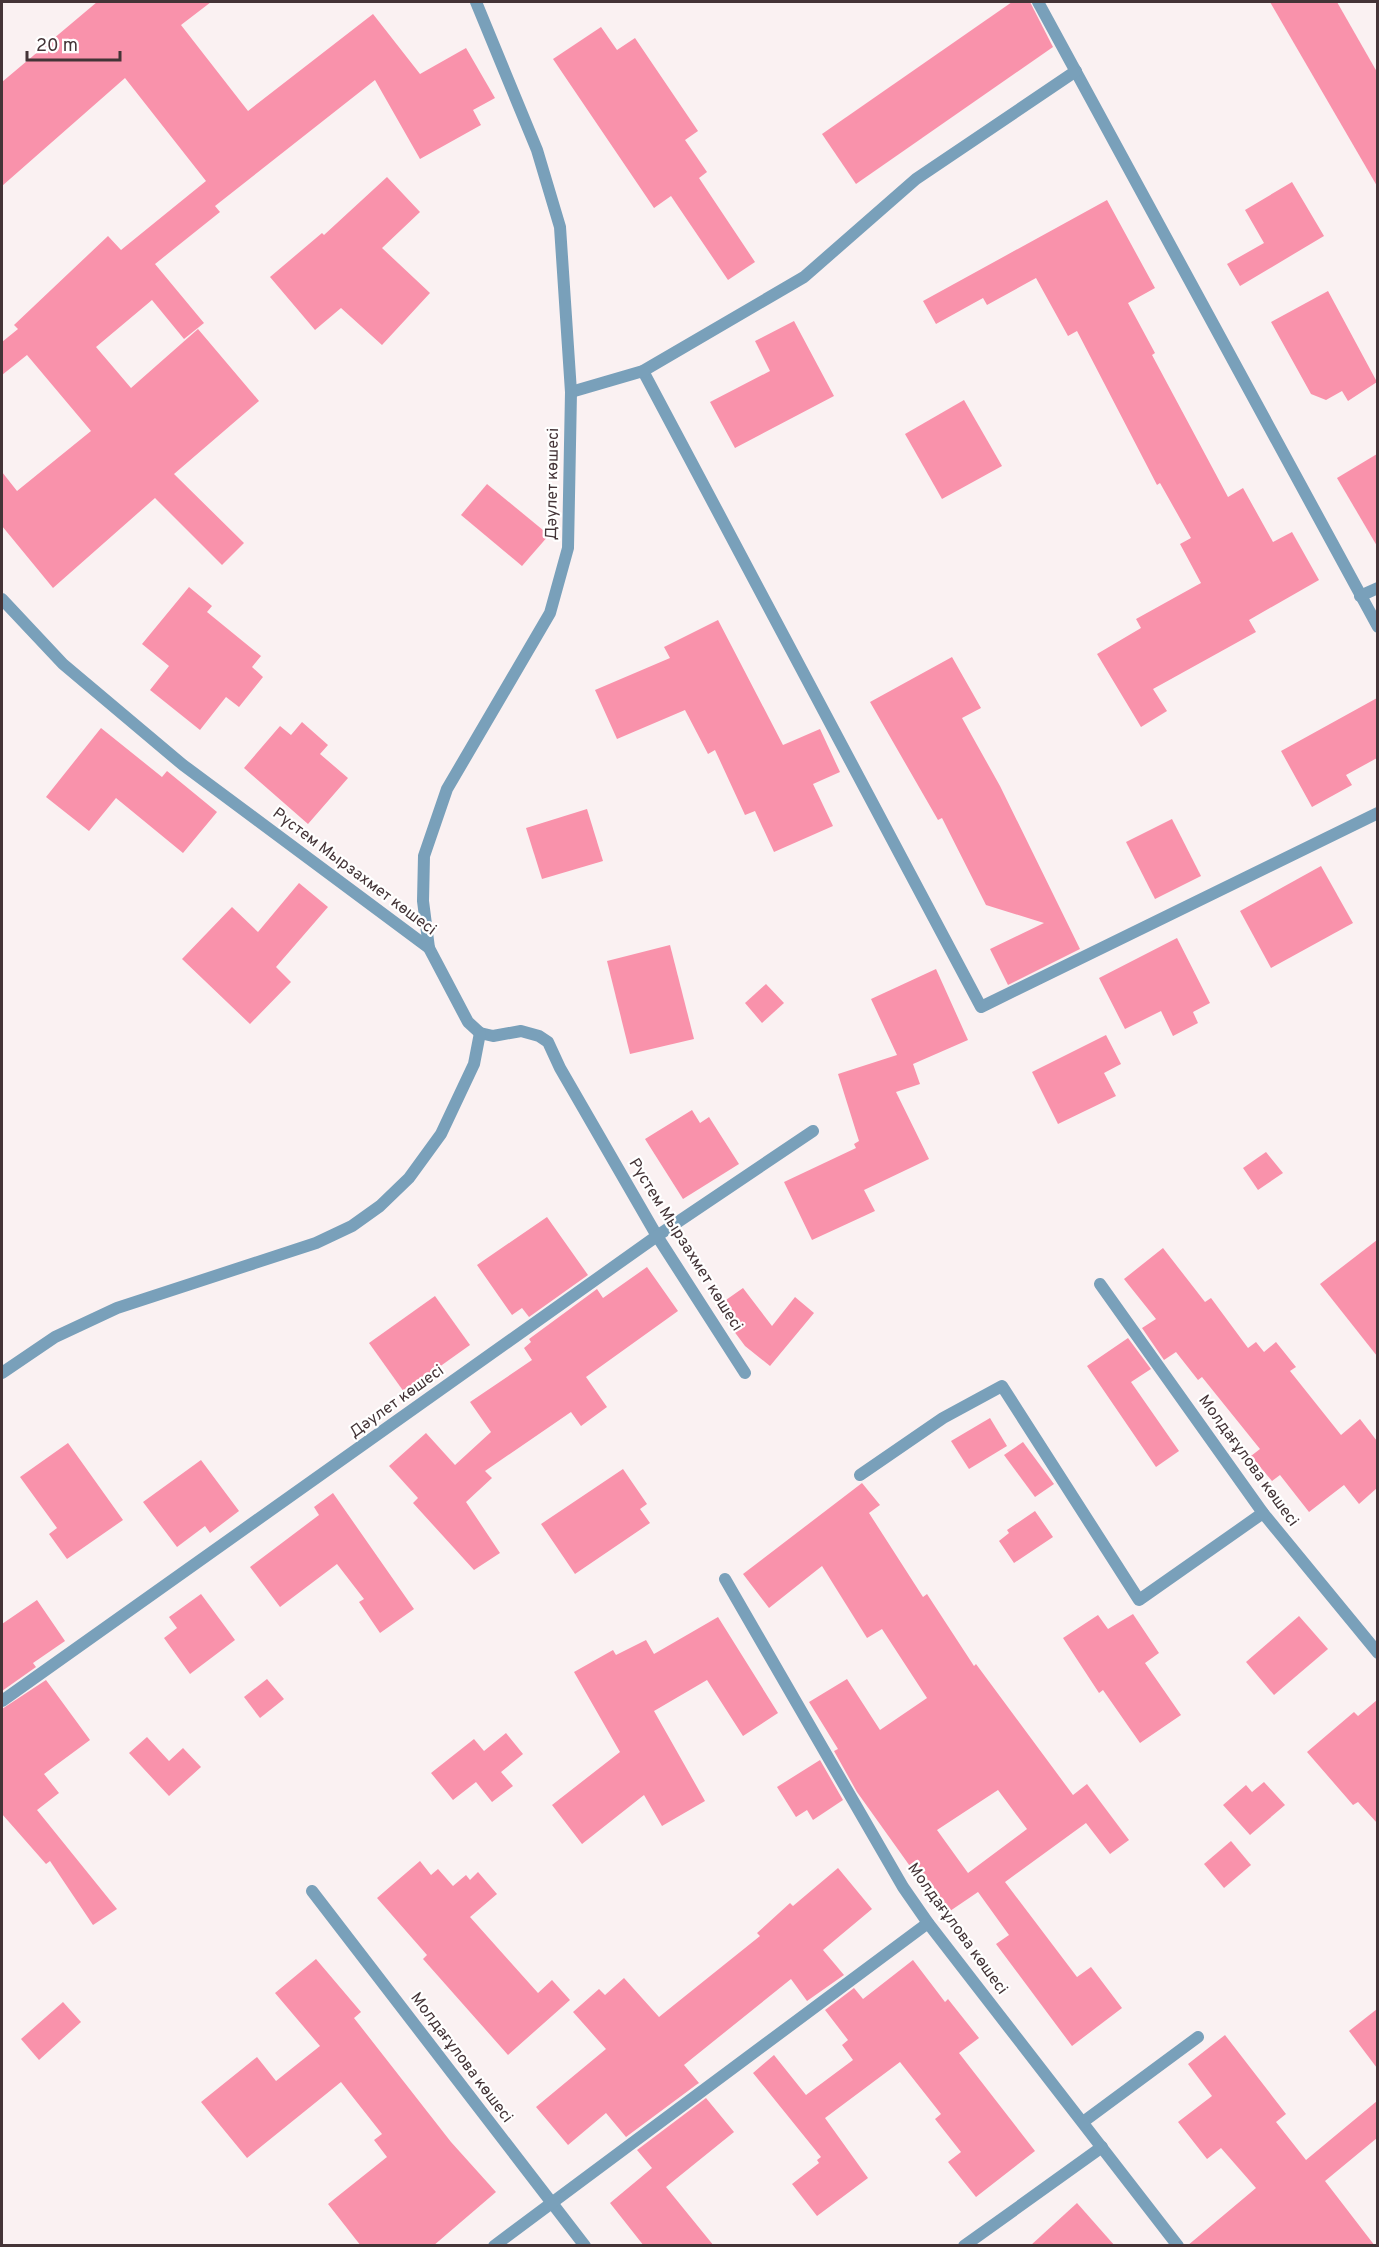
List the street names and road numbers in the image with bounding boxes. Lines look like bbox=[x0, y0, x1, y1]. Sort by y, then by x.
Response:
street label: Дәулет көшесі bbox=[542, 428, 564, 540]
street label: Рүстем Мырзахмет көшесі bbox=[268, 804, 440, 940]
street label: Рүстем Мырзахмет көшесі bbox=[624, 1155, 746, 1335]
street label: Дәулет көшесі bbox=[346, 1361, 448, 1443]
street label: Молдағұлова көшесі bbox=[1193, 1391, 1303, 1531]
street label: Молдағұлова көшесі bbox=[902, 1859, 1012, 1999]
street label: Молдағұлова көшесі bbox=[405, 1989, 517, 2127]

